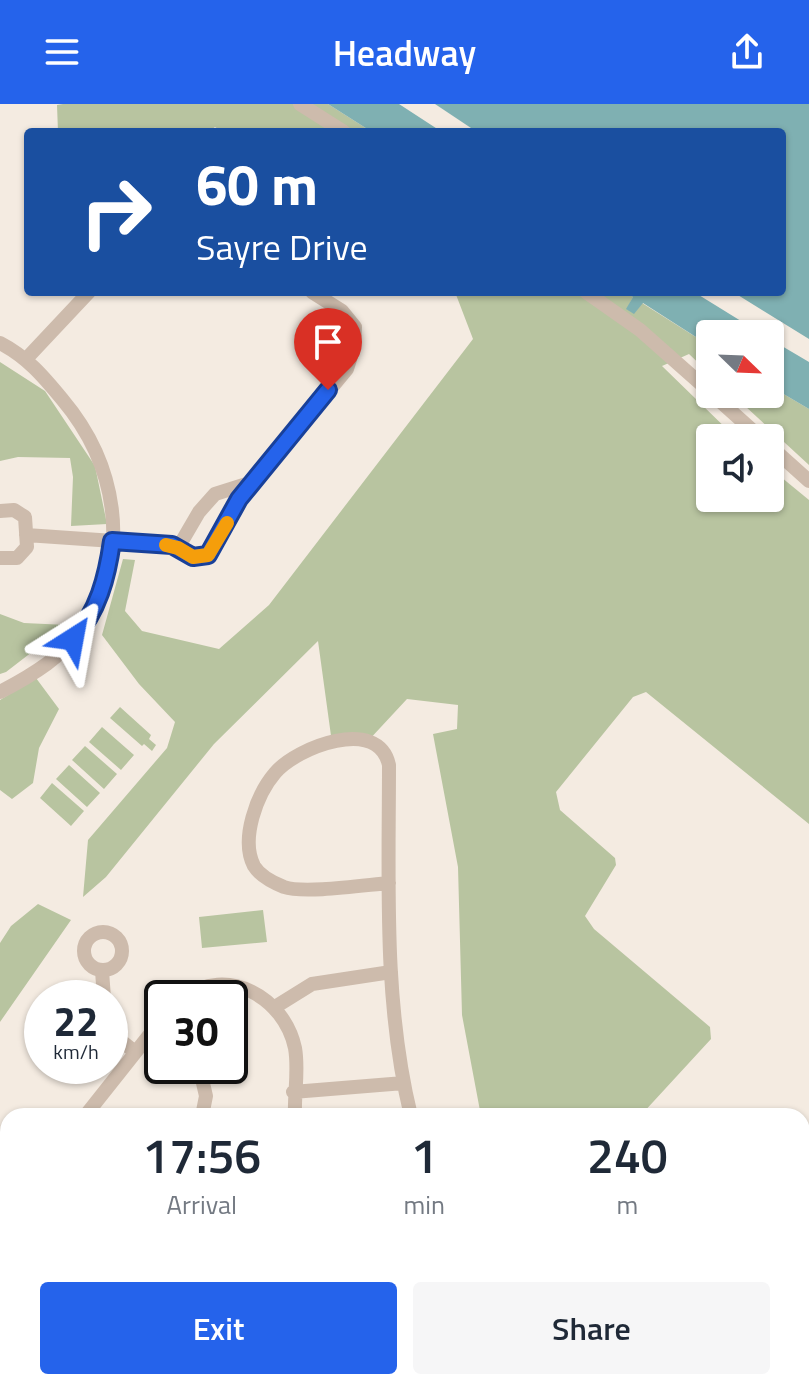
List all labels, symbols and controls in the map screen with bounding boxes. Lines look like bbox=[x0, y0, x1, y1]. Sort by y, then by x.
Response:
text: Headway bbox=[333, 25, 476, 80]
icon: menu bbox=[40, 30, 84, 74]
icon: share bbox=[725, 30, 769, 74]
text: 60 m bbox=[196, 142, 318, 227]
icon: right bbox=[64, 160, 168, 264]
text: Sayre Drive bbox=[196, 219, 368, 274]
pin bbox=[294, 308, 362, 390]
icon: arrive bbox=[306, 320, 350, 364]
north arrow bbox=[696, 320, 784, 408]
map controls bbox=[696, 320, 784, 512]
button: sound bbox=[696, 424, 784, 512]
position arrow bbox=[31, 597, 115, 681]
speed limit sign: 30 bbox=[144, 980, 248, 1084]
text: 22 bbox=[54, 991, 98, 1052]
text: km/h bbox=[53, 1036, 99, 1067]
text: 17:56 bbox=[142, 1119, 261, 1192]
text: 1 bbox=[411, 1119, 438, 1192]
text: 240 bbox=[587, 1119, 668, 1192]
text: Arrival bbox=[166, 1185, 237, 1224]
text: min bbox=[403, 1185, 445, 1224]
text: m bbox=[617, 1185, 638, 1224]
button: Exit bbox=[40, 1282, 397, 1374]
button: Share bbox=[413, 1282, 770, 1374]

